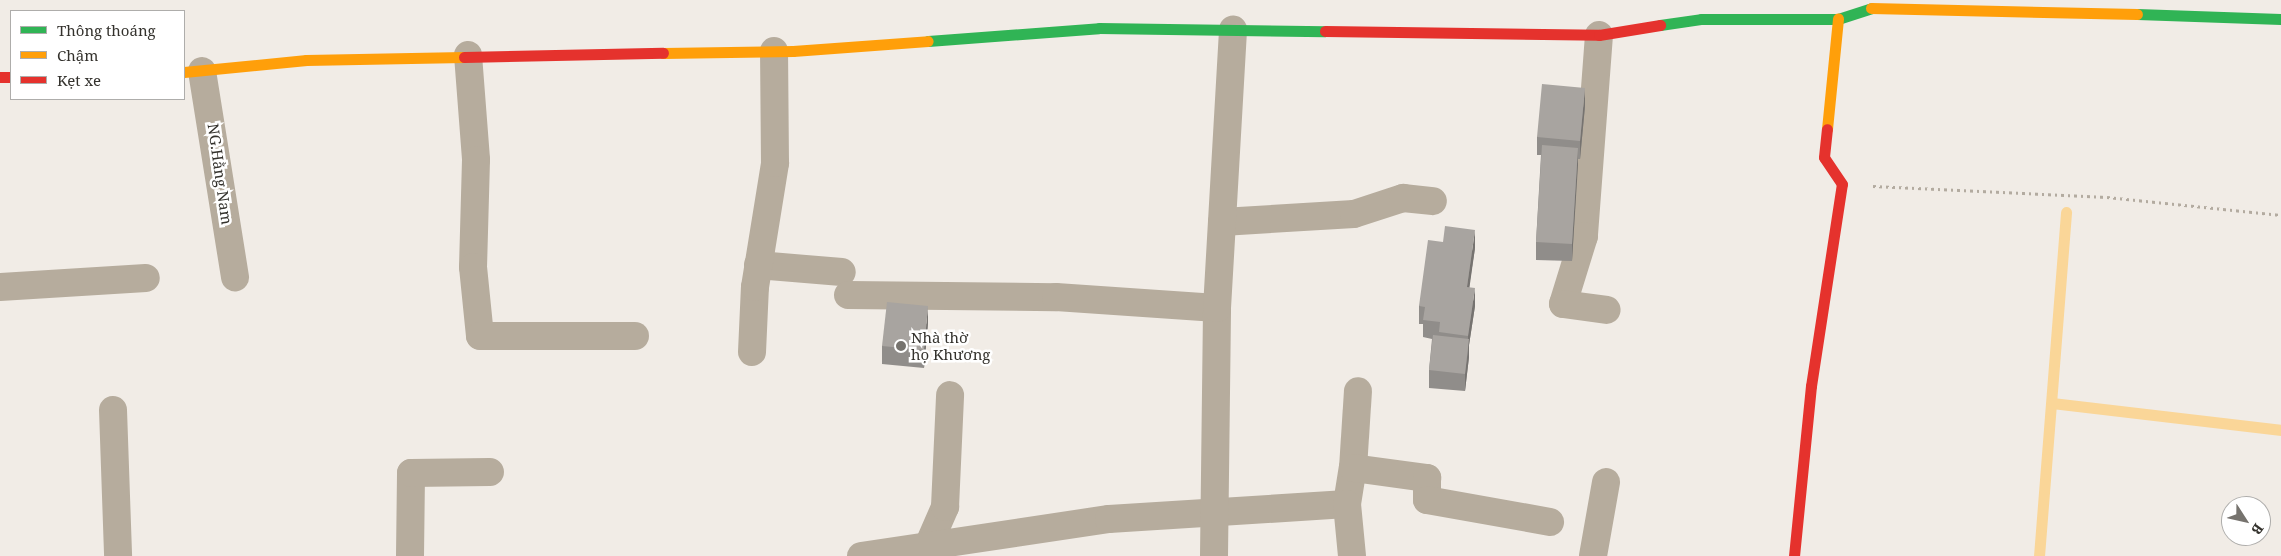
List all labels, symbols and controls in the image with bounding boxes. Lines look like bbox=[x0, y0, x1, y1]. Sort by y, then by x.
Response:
legend bbox=[10, 10, 185, 100]
text: Thông thoáng bbox=[57, 20, 156, 40]
text: Chậm bbox=[57, 45, 98, 65]
text: Kẹt xe bbox=[57, 70, 101, 90]
street label: NG.Hằng Nam bbox=[204, 122, 236, 226]
place label: Nhà thờ họ Khương bbox=[911, 328, 990, 363]
marker: Nhà thờ họ Khương bbox=[895, 340, 907, 352]
north arrow bbox=[2221, 496, 2271, 546]
text: B bbox=[2247, 520, 2268, 539]

